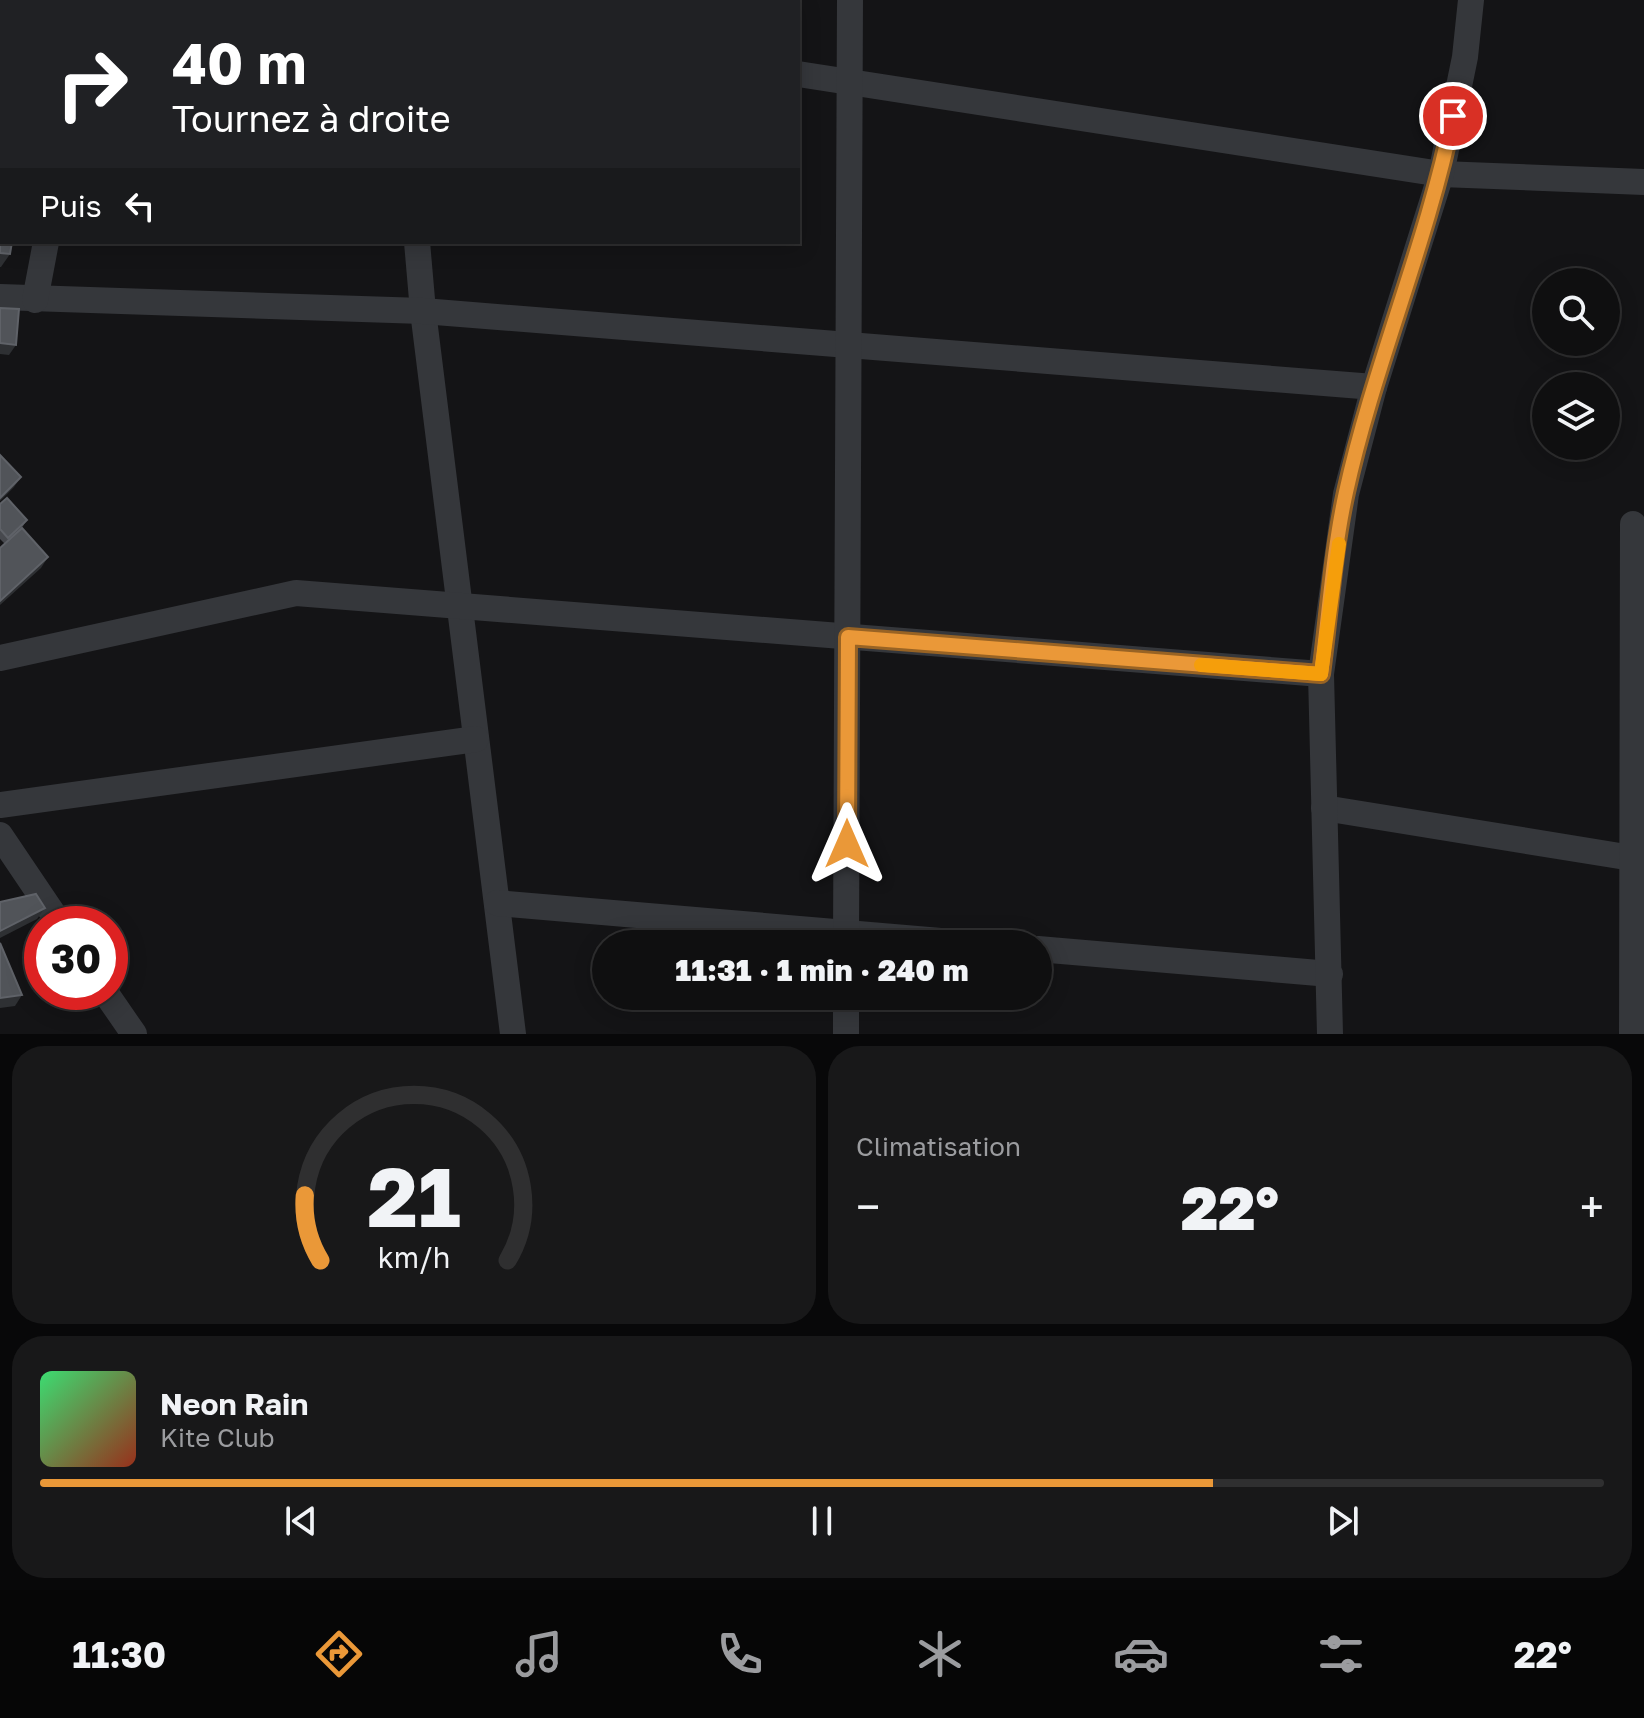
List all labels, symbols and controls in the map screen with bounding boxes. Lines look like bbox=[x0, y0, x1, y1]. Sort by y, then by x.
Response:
text: 40 m bbox=[172, 29, 306, 96]
icon: right bbox=[40, 32, 144, 136]
pin bbox=[1419, 82, 1487, 150]
icon: arrive bbox=[1431, 94, 1475, 138]
text: Tournez à droite bbox=[172, 97, 451, 140]
icon: left bbox=[118, 184, 162, 228]
text: Puis bbox=[40, 188, 102, 224]
map controls bbox=[1532, 268, 1620, 460]
button: search bbox=[1532, 268, 1620, 356]
button: layers bbox=[1532, 372, 1620, 460]
position arrow bbox=[805, 802, 889, 886]
speed limit sign: 30 bbox=[24, 906, 128, 1010]
text: 11:31 · 1 min · 240 m bbox=[675, 952, 969, 988]
text: Climatisation bbox=[856, 1131, 1021, 1162]
text: 21 bbox=[367, 1145, 461, 1245]
text: 22° bbox=[1181, 1171, 1279, 1243]
text: − bbox=[856, 1180, 880, 1233]
text: + bbox=[1580, 1180, 1604, 1233]
text: km/h bbox=[378, 1240, 450, 1274]
text: Neon Rain bbox=[160, 1386, 308, 1422]
text: Kite Club bbox=[160, 1422, 275, 1453]
icon: previous bbox=[279, 1499, 323, 1543]
icon: pause bbox=[800, 1499, 844, 1543]
icon: next bbox=[1321, 1499, 1365, 1543]
icon: directions bbox=[311, 1626, 367, 1682]
icon: music bbox=[511, 1626, 567, 1682]
icon: phone bbox=[712, 1626, 768, 1682]
icon: climate bbox=[912, 1626, 968, 1682]
icon: car bbox=[1113, 1626, 1169, 1682]
icon: filters bbox=[1313, 1626, 1369, 1682]
text: 11:30 bbox=[72, 1633, 166, 1676]
text: 22° bbox=[1514, 1633, 1572, 1676]

